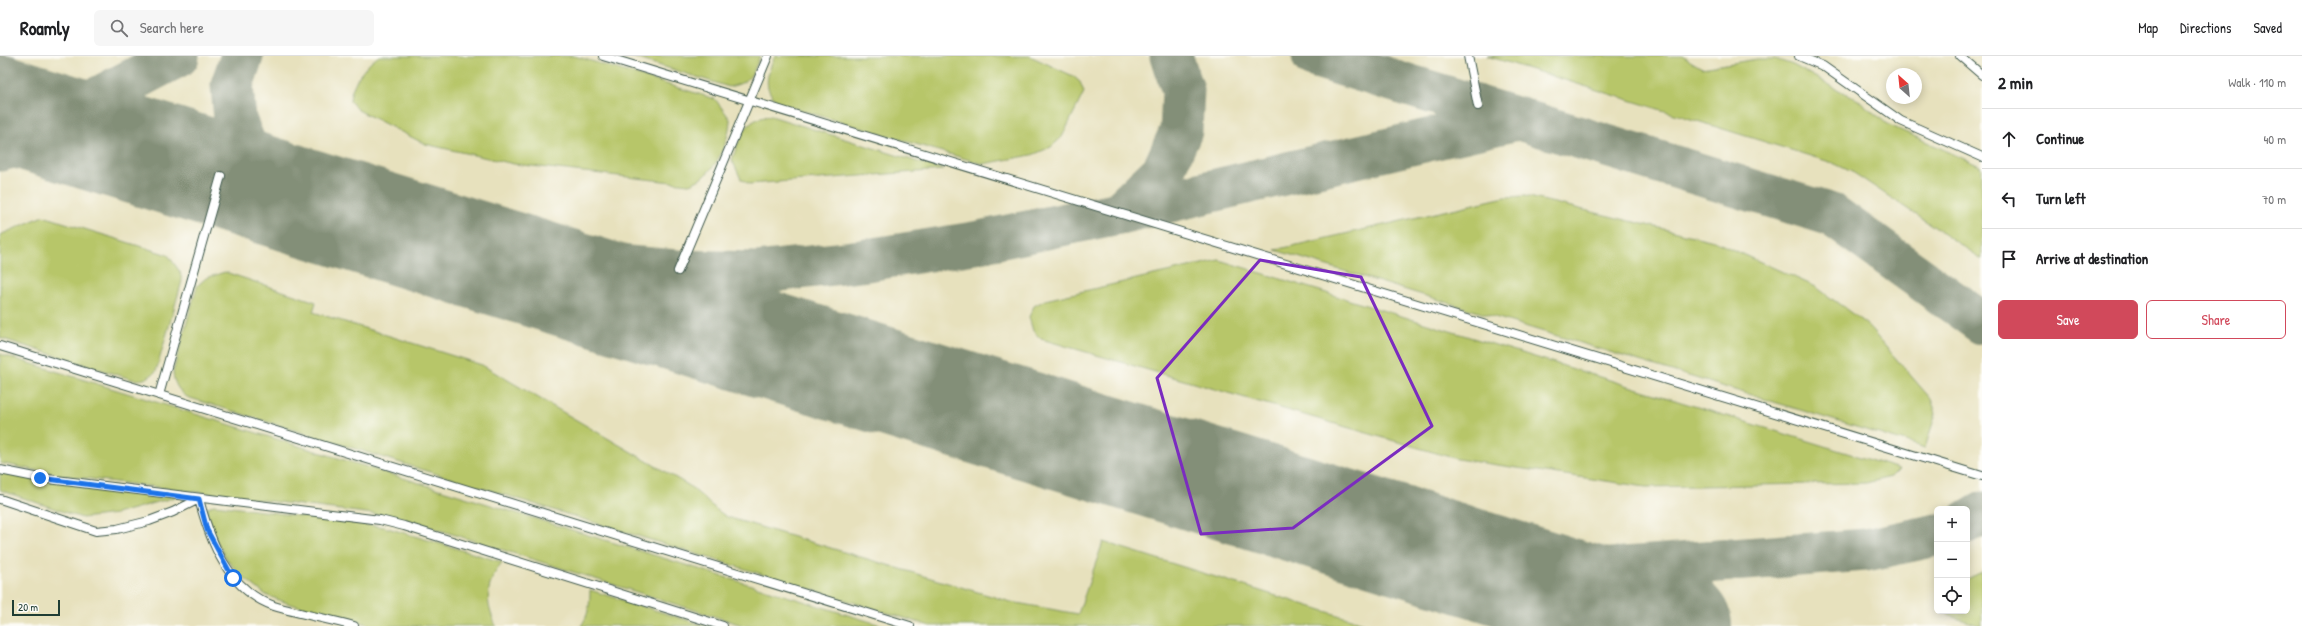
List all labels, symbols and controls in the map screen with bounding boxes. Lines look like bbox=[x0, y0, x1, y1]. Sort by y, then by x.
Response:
search box bbox=[94, 10, 374, 46]
text: Roamly bbox=[20, 15, 70, 41]
icon: search bbox=[108, 17, 130, 39]
text: Search here bbox=[140, 17, 204, 38]
text: Map bbox=[2138, 18, 2158, 37]
text: Directions bbox=[2180, 18, 2231, 37]
text: Saved bbox=[2253, 18, 2282, 37]
north arrow bbox=[1886, 68, 1922, 104]
text: 2 min bbox=[1998, 71, 2033, 94]
text: Walk · 110 m bbox=[2228, 73, 2286, 91]
icon: ahead bbox=[1998, 128, 2020, 150]
text: Continue bbox=[2036, 128, 2084, 149]
text: 40 m bbox=[2263, 130, 2286, 148]
icon: left bbox=[1998, 188, 2020, 210]
text: Turn left bbox=[2036, 188, 2086, 209]
text: 70 m bbox=[2262, 190, 2286, 208]
icon: arrive bbox=[1998, 248, 2020, 270]
text: Arrive at destination bbox=[2036, 248, 2148, 269]
button: Save bbox=[1998, 300, 2138, 339]
button: Share bbox=[2146, 300, 2286, 339]
route end bbox=[31, 469, 49, 487]
map controls bbox=[1934, 506, 1970, 614]
button: + bbox=[1934, 506, 1970, 542]
button: − bbox=[1934, 542, 1970, 578]
route start bbox=[224, 569, 242, 587]
button: locate bbox=[1934, 578, 1970, 614]
scale bar bbox=[12, 598, 60, 617]
text: 20 m bbox=[18, 600, 38, 614]

